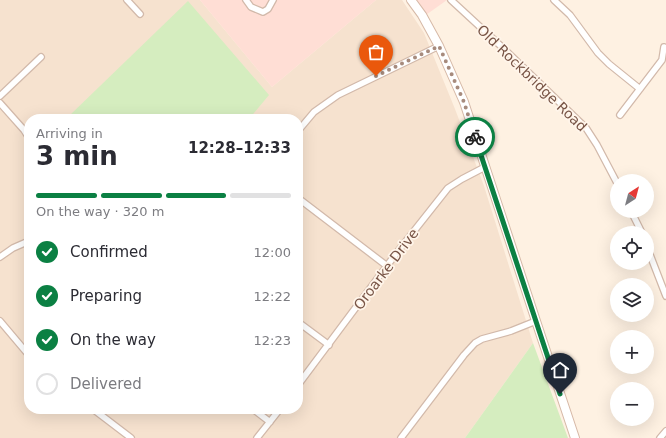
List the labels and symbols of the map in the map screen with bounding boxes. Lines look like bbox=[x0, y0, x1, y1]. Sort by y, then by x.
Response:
street label: Old Rockbridge Road bbox=[474, 21, 590, 135]
pin bbox=[359, 35, 393, 76]
courier bbox=[455, 117, 495, 157]
north arrow bbox=[610, 174, 654, 218]
street label: Oroarke Drive bbox=[350, 225, 422, 313]
pin bbox=[543, 353, 577, 394]

